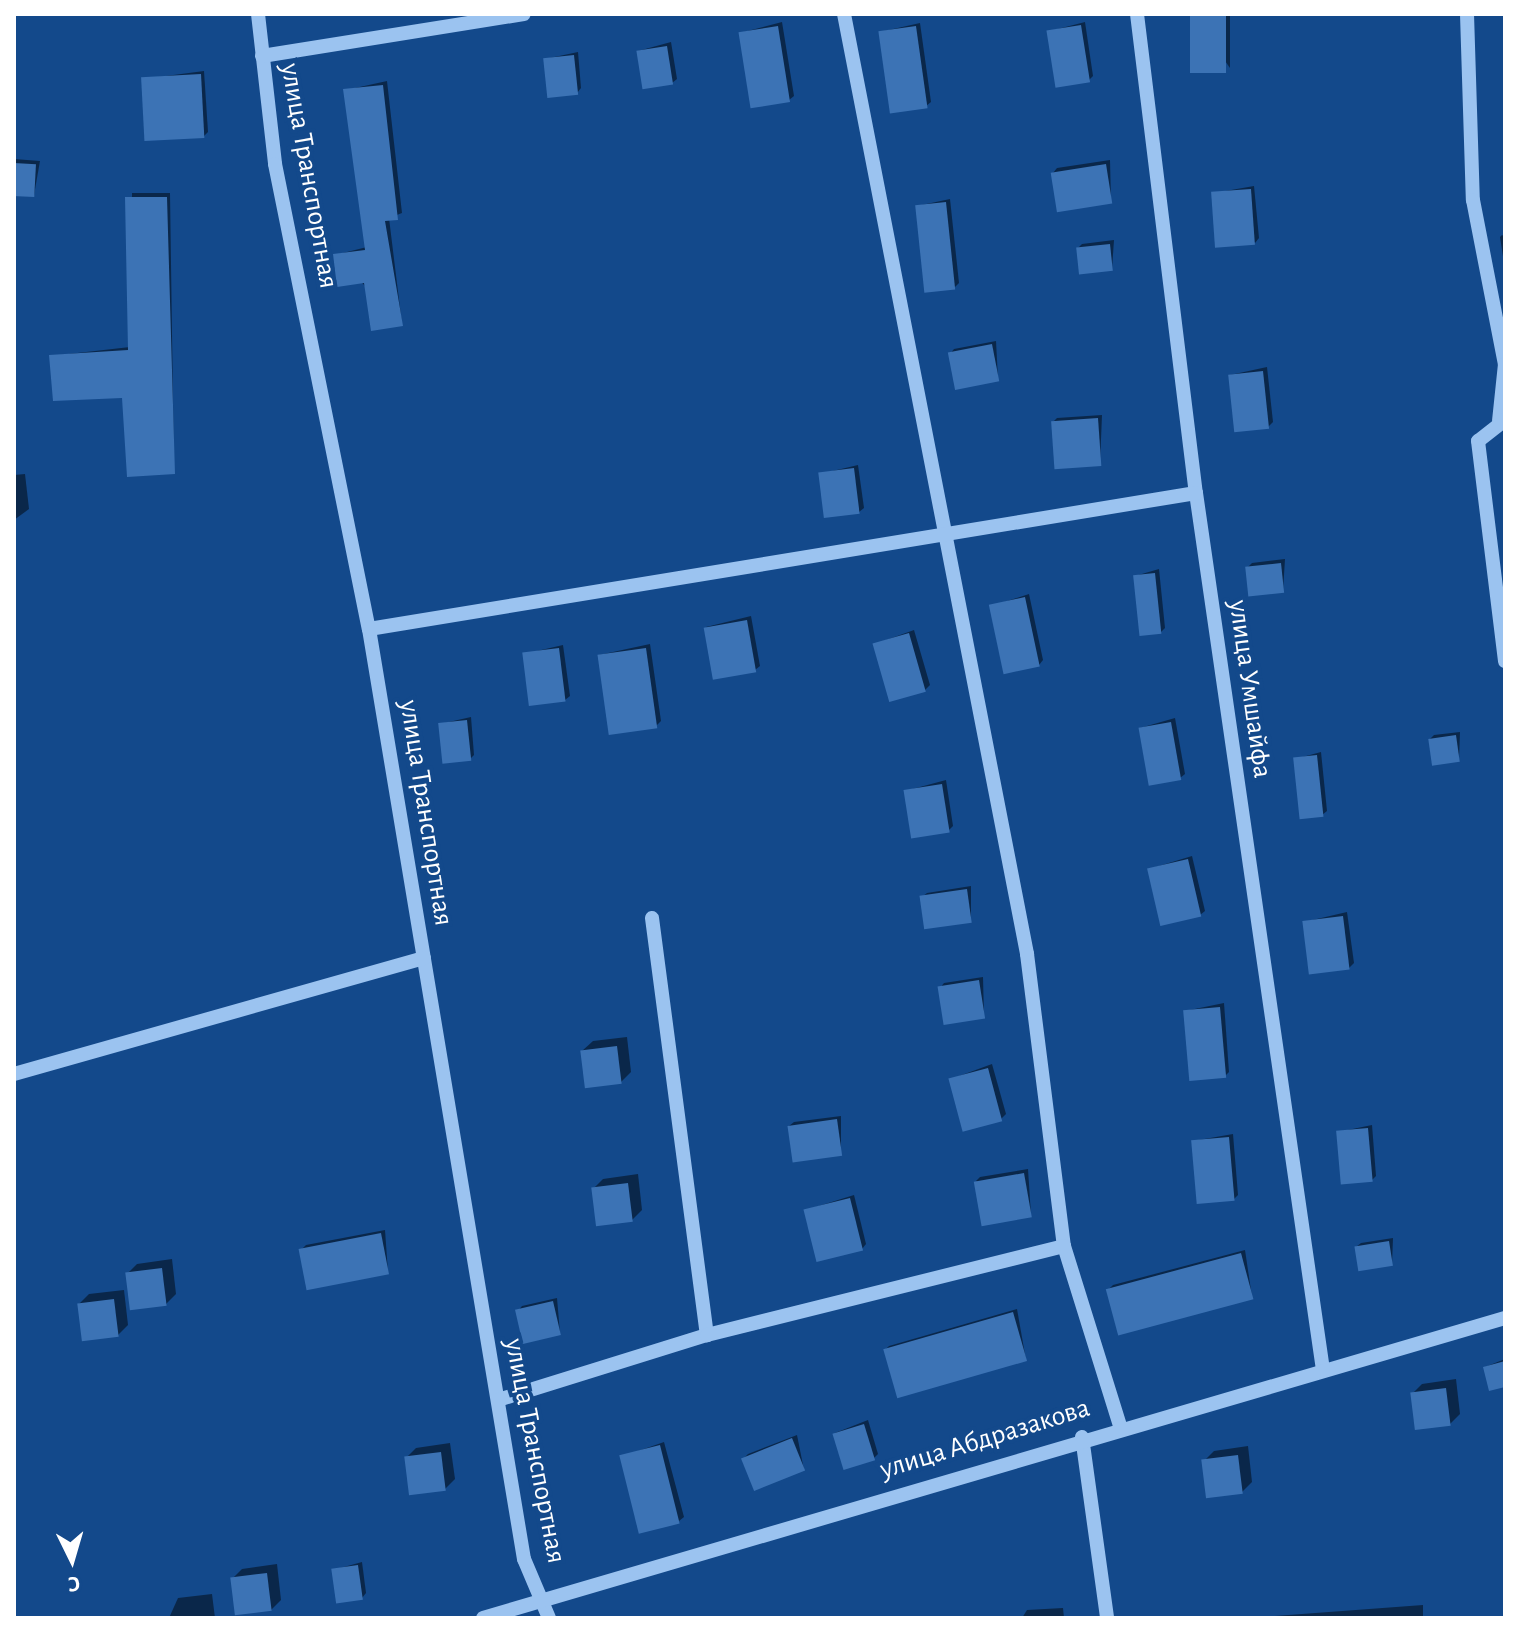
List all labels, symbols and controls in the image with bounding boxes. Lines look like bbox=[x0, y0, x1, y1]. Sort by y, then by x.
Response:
street label: улица Транспортная bbox=[273, 61, 345, 291]
street label: улица Умшайфа bbox=[1221, 598, 1279, 780]
street label: улица Транспортная bbox=[392, 698, 460, 928]
street label: улица Транспортная bbox=[497, 1336, 573, 1566]
street label: улица Абдразакова bbox=[876, 1391, 1094, 1487]
north arrow bbox=[32, 1520, 112, 1600]
text: С bbox=[67, 1572, 81, 1595]

